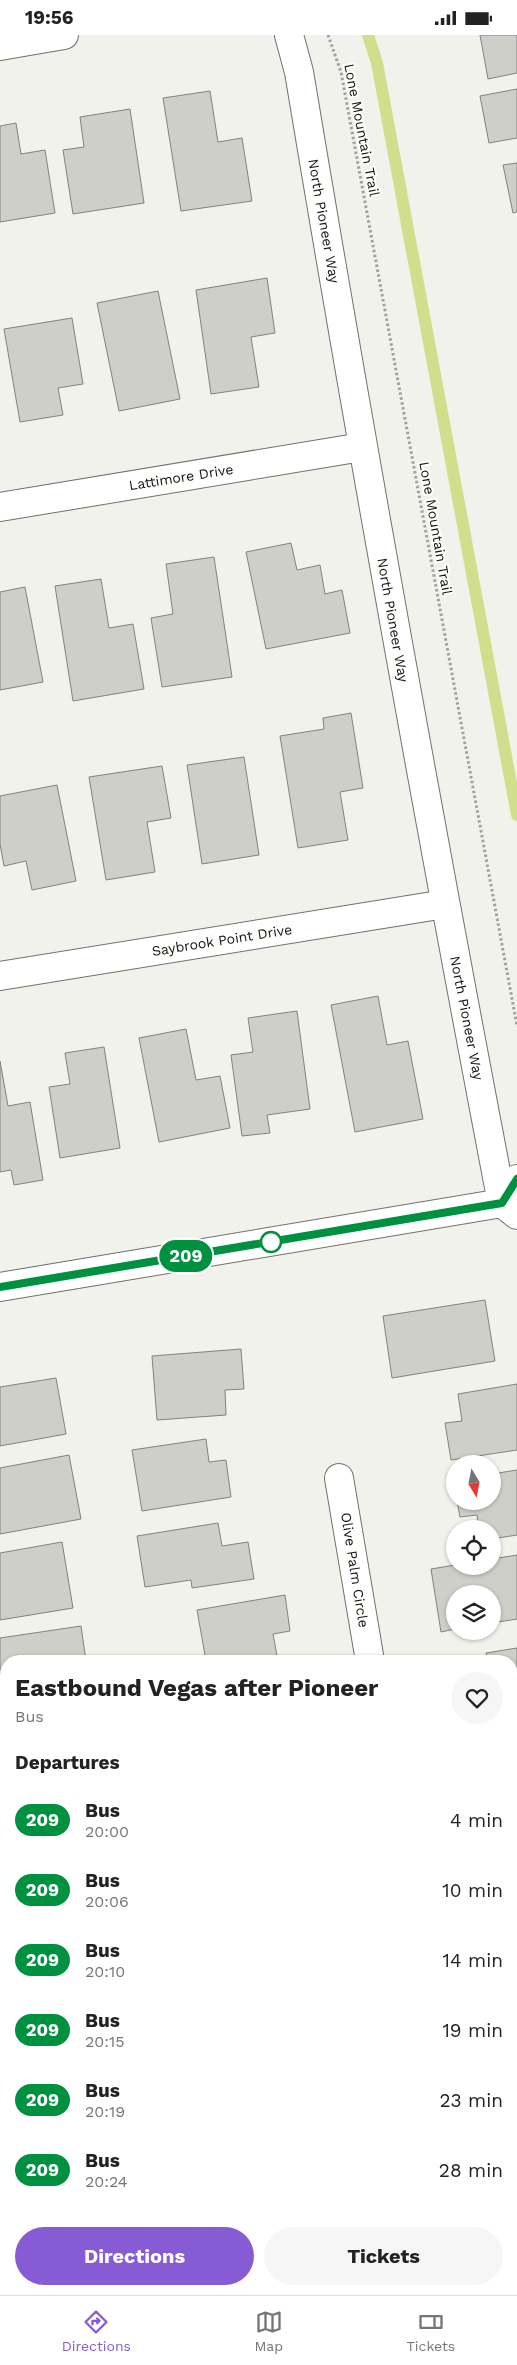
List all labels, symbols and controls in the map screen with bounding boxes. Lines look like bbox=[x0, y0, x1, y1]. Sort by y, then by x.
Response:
text: 19:56 bbox=[25, 6, 73, 29]
street label: Lone Mountain Trail bbox=[341, 62, 383, 199]
street label: North Pioneer Way bbox=[305, 158, 343, 285]
street label: Lone Mountain Trail bbox=[416, 460, 456, 597]
street label: Lattimore Drive bbox=[128, 461, 234, 493]
street label: North Pioneer Way bbox=[374, 557, 412, 684]
street label: Saybrook Point Drive bbox=[151, 921, 293, 959]
street label: North Pioneer Way bbox=[447, 955, 487, 1082]
unlabelled marker bbox=[260, 1231, 282, 1253]
line badge: 209 bbox=[157, 1240, 215, 1272]
text: 209 bbox=[169, 1245, 203, 1266]
north arrow bbox=[446, 1455, 501, 1510]
map controls bbox=[446, 1455, 501, 1640]
street label: Olive Palm Circle bbox=[338, 1511, 372, 1629]
button: locate bbox=[446, 1520, 501, 1575]
button: layers bbox=[446, 1585, 501, 1640]
button: heart bbox=[451, 1672, 503, 1724]
text: Eastbound Vegas after Pioneer bbox=[15, 1674, 378, 1702]
text: Bus bbox=[15, 1707, 44, 1726]
text: Departures bbox=[15, 1751, 120, 1774]
text: Bus bbox=[85, 1799, 120, 1822]
text: 209 bbox=[26, 1809, 59, 1830]
text: 4 min bbox=[450, 1809, 503, 1832]
text: 20:00 bbox=[85, 1822, 129, 1841]
text: Bus bbox=[85, 1869, 120, 1892]
text: 209 bbox=[26, 1879, 59, 1900]
text: 10 min bbox=[442, 1879, 503, 1902]
text: 20:06 bbox=[85, 1892, 129, 1911]
text: Bus bbox=[85, 1939, 120, 1962]
text: 209 bbox=[26, 1949, 59, 1970]
text: 14 min bbox=[443, 1949, 503, 1972]
text: 20:10 bbox=[85, 1962, 125, 1981]
text: Bus bbox=[85, 2009, 120, 2032]
text: 209 bbox=[26, 2019, 59, 2040]
text: 19 min bbox=[442, 2019, 503, 2042]
text: 20:15 bbox=[85, 2032, 125, 2051]
text: Bus bbox=[85, 2079, 120, 2102]
text: 209 bbox=[26, 2089, 59, 2110]
text: 23 min bbox=[439, 2089, 503, 2112]
text: 20:19 bbox=[85, 2102, 125, 2121]
text: Bus bbox=[85, 2149, 120, 2172]
text: 209 bbox=[26, 2159, 59, 2180]
text: 28 min bbox=[439, 2159, 503, 2182]
text: 20:24 bbox=[85, 2172, 128, 2191]
button: Directions bbox=[15, 2227, 254, 2285]
button: Tickets bbox=[264, 2227, 503, 2285]
tab: Directions bbox=[62, 2308, 131, 2354]
tab: Map bbox=[255, 2308, 283, 2354]
tab: Tickets bbox=[407, 2308, 455, 2354]

